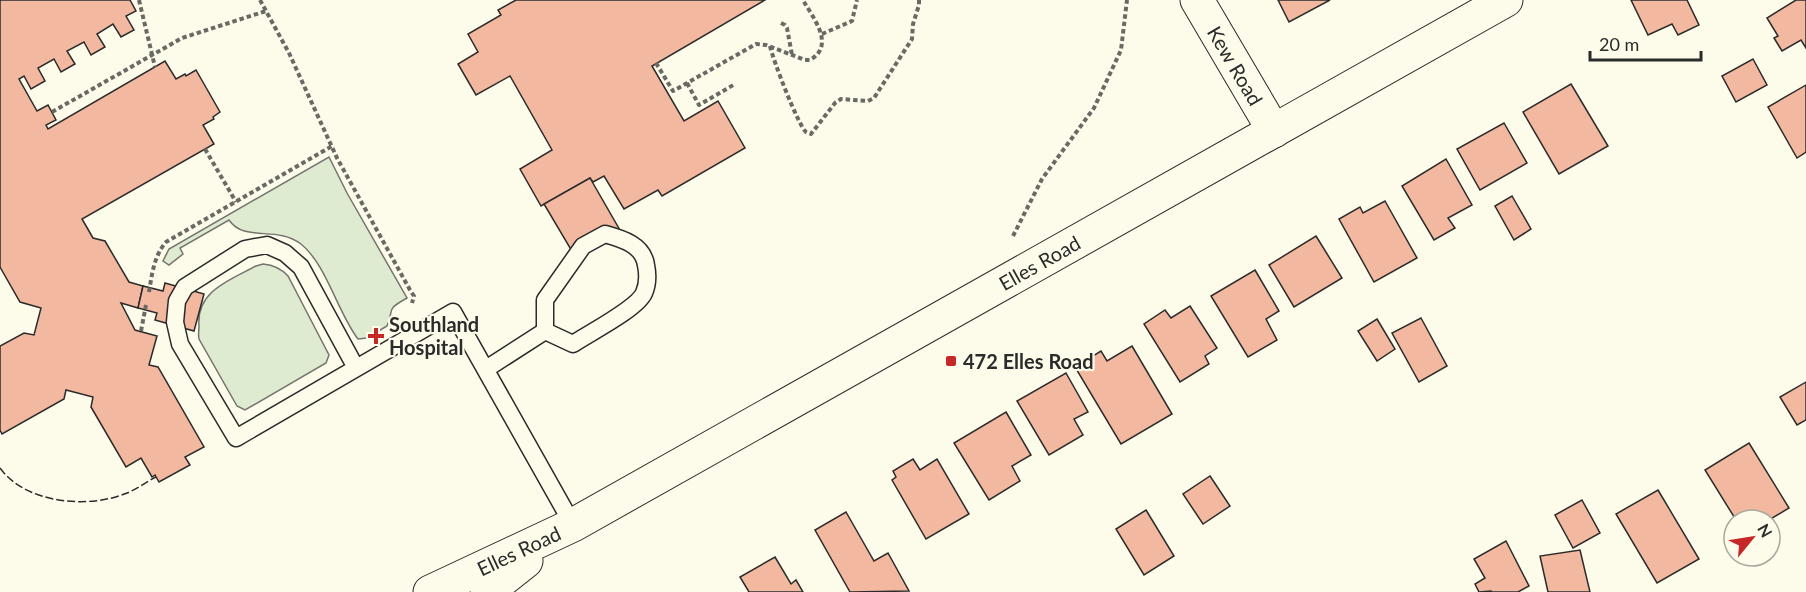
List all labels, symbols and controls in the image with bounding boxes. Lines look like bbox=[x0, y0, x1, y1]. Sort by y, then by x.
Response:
street label: Kew Road bbox=[1203, 22, 1268, 109]
scale bar bbox=[1590, 24, 1701, 62]
text: 20 m bbox=[1599, 33, 1639, 55]
street label: Elles Road bbox=[994, 230, 1084, 295]
place label: Southland Hospital bbox=[389, 312, 479, 359]
marker: Southland Hospital bbox=[367, 327, 385, 345]
place label: 472 Elles Road bbox=[963, 349, 1094, 373]
marker: 472 Elles Road bbox=[944, 354, 958, 368]
north arrow bbox=[1722, 508, 1782, 568]
text: N bbox=[1754, 520, 1777, 540]
street label: Elles Road bbox=[473, 521, 564, 580]

